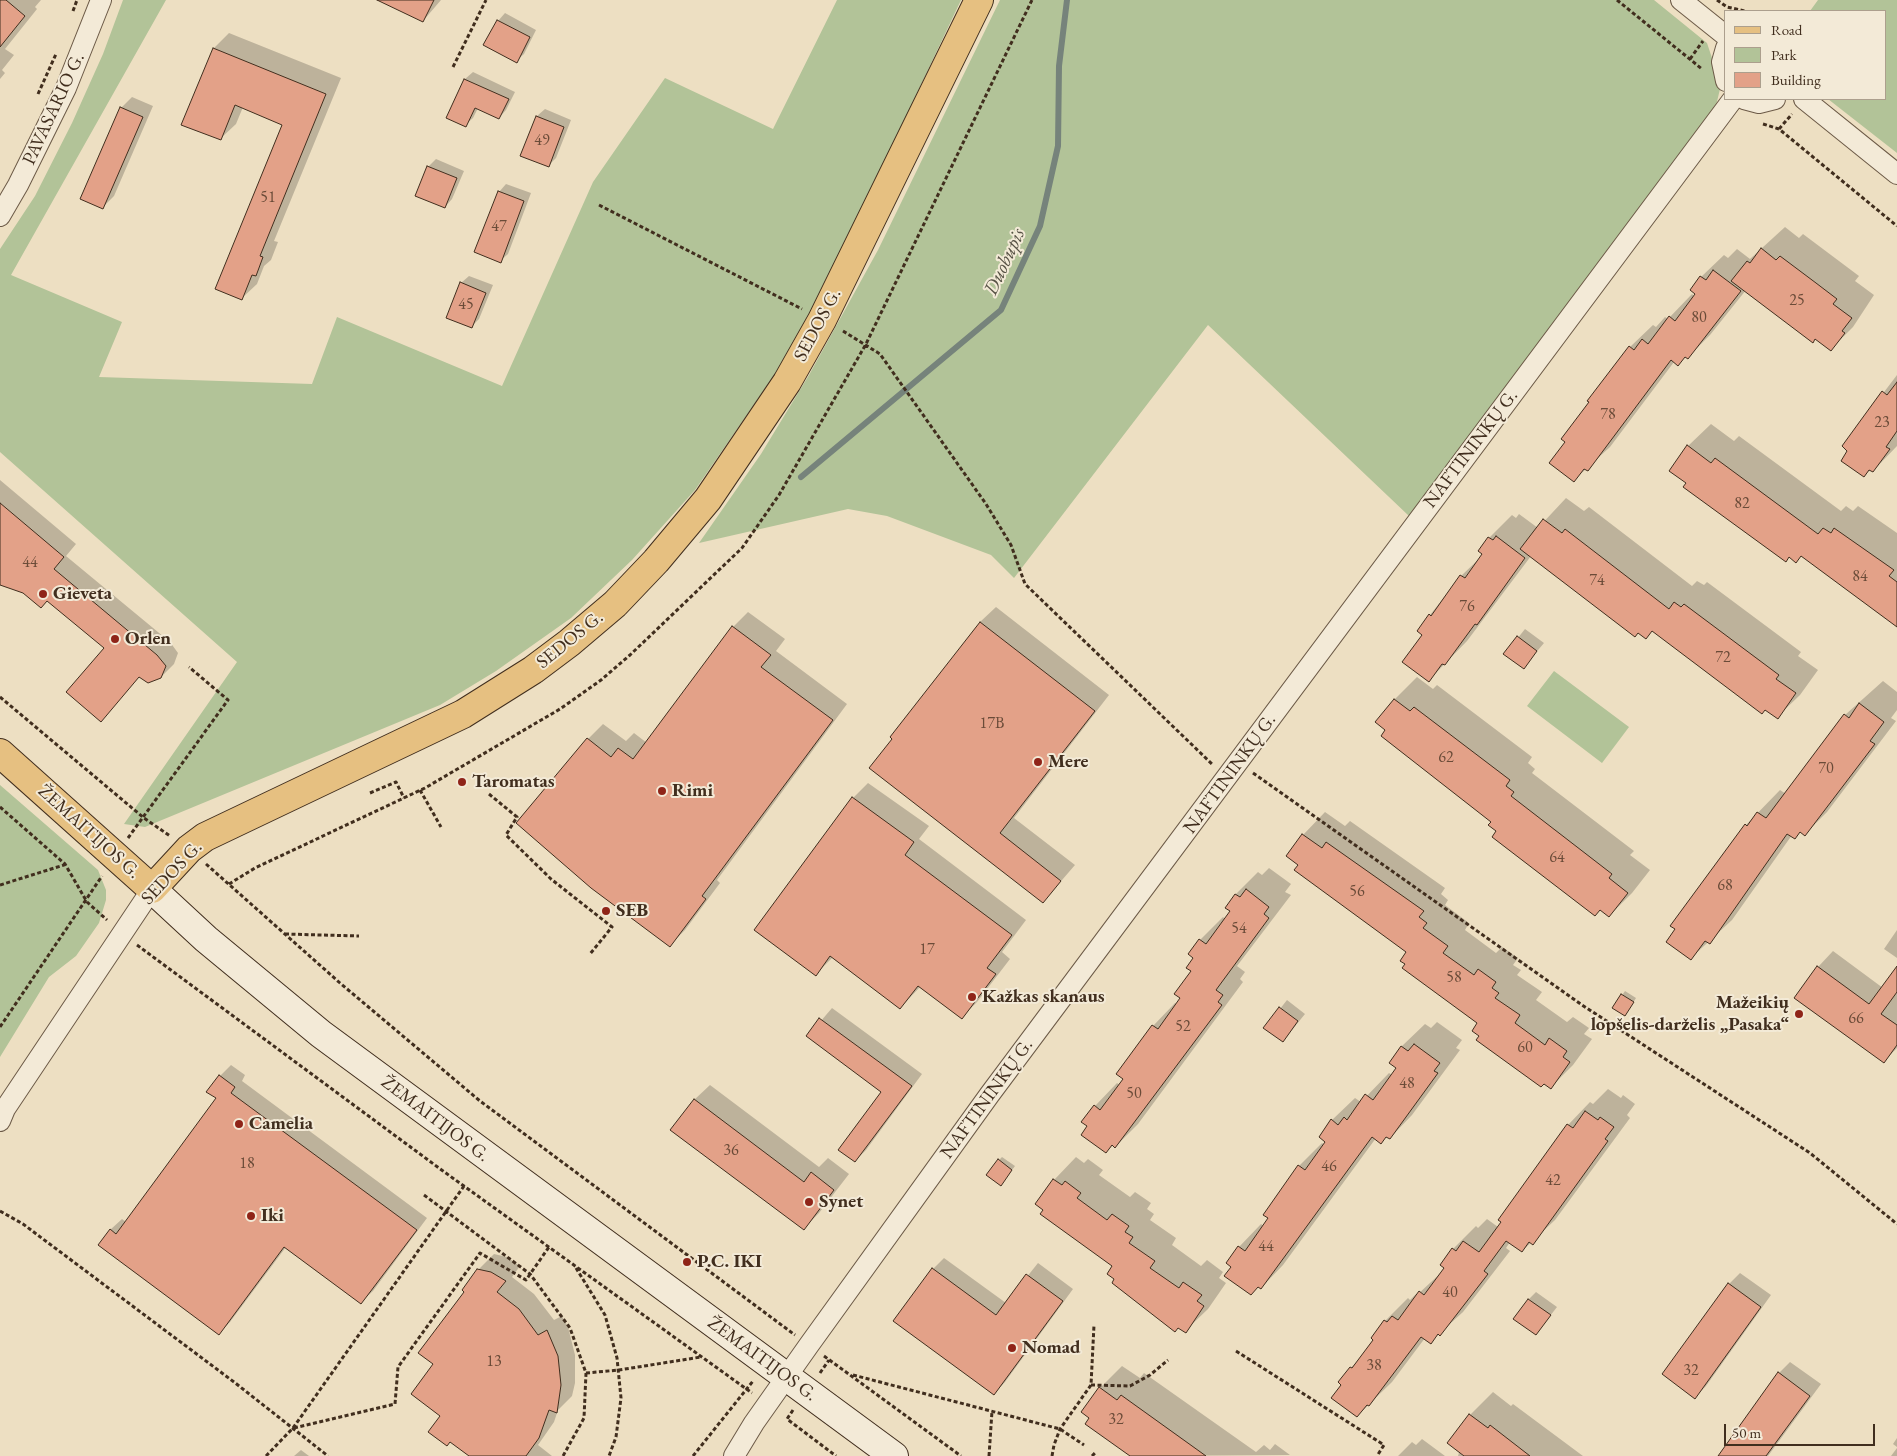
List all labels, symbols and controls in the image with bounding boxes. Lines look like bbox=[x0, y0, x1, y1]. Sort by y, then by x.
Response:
legend bbox=[1724, 10, 1887, 100]
text: Road bbox=[1771, 20, 1802, 39]
text: Park bbox=[1771, 45, 1797, 64]
street label: PAVASARIO G. bbox=[18, 49, 90, 169]
text: Building bbox=[1771, 70, 1821, 89]
house number: 49 bbox=[534, 131, 550, 151]
house number: 51 bbox=[260, 188, 276, 208]
house number: 47 bbox=[491, 217, 507, 237]
water label: Duobupis bbox=[979, 225, 1031, 299]
street label: SEDOS G. bbox=[789, 285, 847, 365]
house number: 25 bbox=[1789, 291, 1805, 311]
house number: 45 bbox=[458, 295, 474, 315]
house number: 80 bbox=[1691, 308, 1707, 328]
street label: NAFTININKŲ G. bbox=[1419, 385, 1523, 513]
house number: 78 bbox=[1600, 405, 1616, 425]
house number: 23 bbox=[1874, 413, 1890, 433]
house number: 82 bbox=[1734, 494, 1750, 514]
house number: 44 bbox=[22, 553, 38, 573]
house number: 84 bbox=[1852, 567, 1868, 587]
house number: 74 bbox=[1589, 571, 1605, 591]
place label: Gieveta bbox=[53, 583, 112, 605]
marker: Gieveta bbox=[37, 588, 49, 600]
house number: 76 bbox=[1459, 597, 1475, 617]
street label: SEDOS G. bbox=[532, 606, 608, 674]
place label: Orlen bbox=[125, 628, 171, 650]
marker: Orlen bbox=[109, 633, 121, 645]
house number: 72 bbox=[1715, 648, 1731, 668]
street label: NAFTININKŲ G. bbox=[1179, 710, 1281, 838]
house number: 17B bbox=[980, 714, 1004, 734]
house number: 62 bbox=[1438, 748, 1454, 768]
place label: Mere bbox=[1048, 751, 1089, 773]
marker: Mere bbox=[1032, 756, 1044, 768]
house number: 70 bbox=[1818, 759, 1834, 779]
place label: Taromatas bbox=[472, 771, 555, 793]
marker: Taromatas bbox=[456, 776, 468, 788]
street label: ŽEMAITIJOS G. bbox=[33, 780, 145, 884]
place label: Rimi bbox=[672, 780, 713, 802]
marker: Rimi bbox=[656, 785, 668, 797]
street label: SEDOS G. bbox=[137, 836, 207, 910]
house number: 64 bbox=[1549, 848, 1565, 868]
house number: 68 bbox=[1717, 876, 1733, 896]
house number: 56 bbox=[1349, 882, 1365, 902]
place label: SEB bbox=[616, 900, 648, 922]
marker: SEB bbox=[600, 905, 612, 917]
house number: 54 bbox=[1231, 919, 1247, 939]
house number: 17 bbox=[919, 940, 935, 960]
house number: 58 bbox=[1446, 968, 1462, 988]
place label: Kažkas skanaus bbox=[982, 986, 1105, 1008]
marker: Kažkas skanaus bbox=[966, 991, 978, 1003]
place label: Mažeikių lopšelis-darželis „Pasaka“ bbox=[1591, 992, 1789, 1036]
marker: Mažeikių lopšelis-darželis „Pasaka“ bbox=[1793, 1008, 1805, 1020]
house number: 66 bbox=[1848, 1009, 1864, 1029]
house number: 52 bbox=[1175, 1017, 1191, 1037]
street label: NAFTININKŲ G. bbox=[936, 1035, 1038, 1163]
house number: 60 bbox=[1517, 1038, 1533, 1058]
street label: ŽEMAITIJOS G. bbox=[376, 1071, 494, 1167]
house number: 48 bbox=[1399, 1074, 1415, 1094]
house number: 50 bbox=[1126, 1084, 1142, 1104]
place label: Camelia bbox=[249, 1113, 313, 1135]
marker: Camelia bbox=[233, 1118, 245, 1130]
house number: 36 bbox=[723, 1141, 739, 1161]
house number: 18 bbox=[239, 1154, 255, 1174]
house number: 46 bbox=[1321, 1157, 1337, 1177]
house number: 42 bbox=[1545, 1171, 1561, 1191]
place label: Synet bbox=[819, 1191, 863, 1213]
marker: Synet bbox=[803, 1196, 815, 1208]
place label: Iki bbox=[261, 1205, 284, 1227]
marker: Iki bbox=[245, 1210, 257, 1222]
house number: 44 bbox=[1258, 1237, 1274, 1257]
place label: P.C. IKI bbox=[697, 1251, 762, 1273]
marker: P.C. IKI bbox=[681, 1256, 693, 1268]
house number: 40 bbox=[1442, 1283, 1458, 1303]
street label: ŽEMAITIJOS G. bbox=[703, 1312, 821, 1406]
place label: Nomad bbox=[1022, 1337, 1081, 1359]
marker: Nomad bbox=[1006, 1342, 1018, 1354]
house number: 13 bbox=[486, 1352, 502, 1372]
house number: 38 bbox=[1366, 1356, 1382, 1376]
house number: 32 bbox=[1683, 1361, 1699, 1381]
house number: 32 bbox=[1108, 1410, 1124, 1430]
scale bar bbox=[1727, 1414, 1878, 1446]
text: 50 m bbox=[1732, 1423, 1761, 1442]

